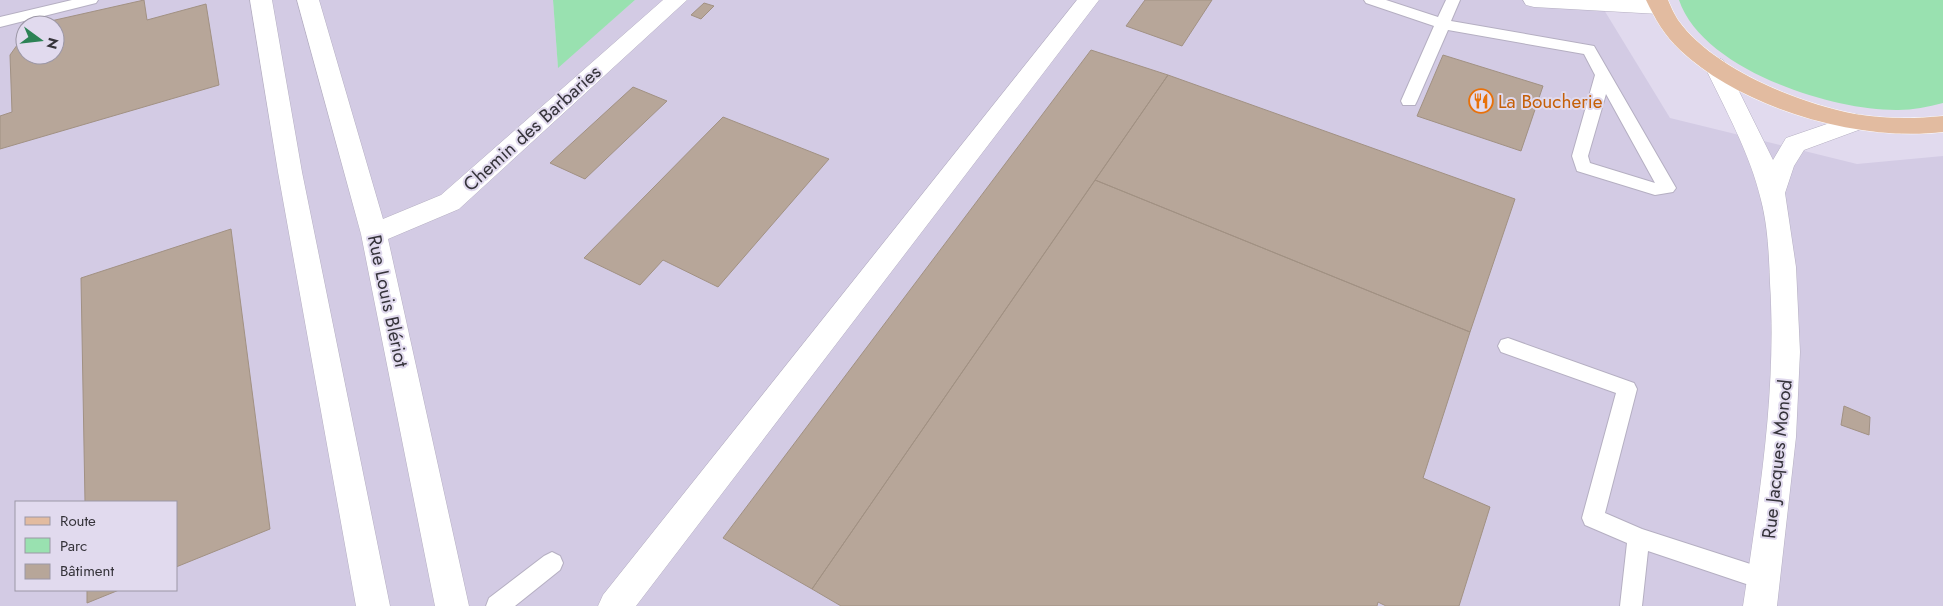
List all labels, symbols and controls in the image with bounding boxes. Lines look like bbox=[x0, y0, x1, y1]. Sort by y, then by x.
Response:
north arrow bbox=[15, 15, 65, 65]
text: N bbox=[41, 35, 64, 51]
street label: Chemin des Barbaries bbox=[457, 58, 607, 197]
restaurant icon: La Boucherie bbox=[1468, 88, 1494, 114]
place label: La Boucherie bbox=[1498, 88, 1603, 115]
street label: Rue Louis Blériot bbox=[361, 232, 415, 370]
street label: Rue Jacques Monod bbox=[1755, 378, 1799, 540]
legend bbox=[15, 501, 178, 591]
text: Route bbox=[60, 510, 96, 532]
text: Parc bbox=[60, 535, 87, 557]
text: Bâtiment bbox=[60, 560, 114, 582]

